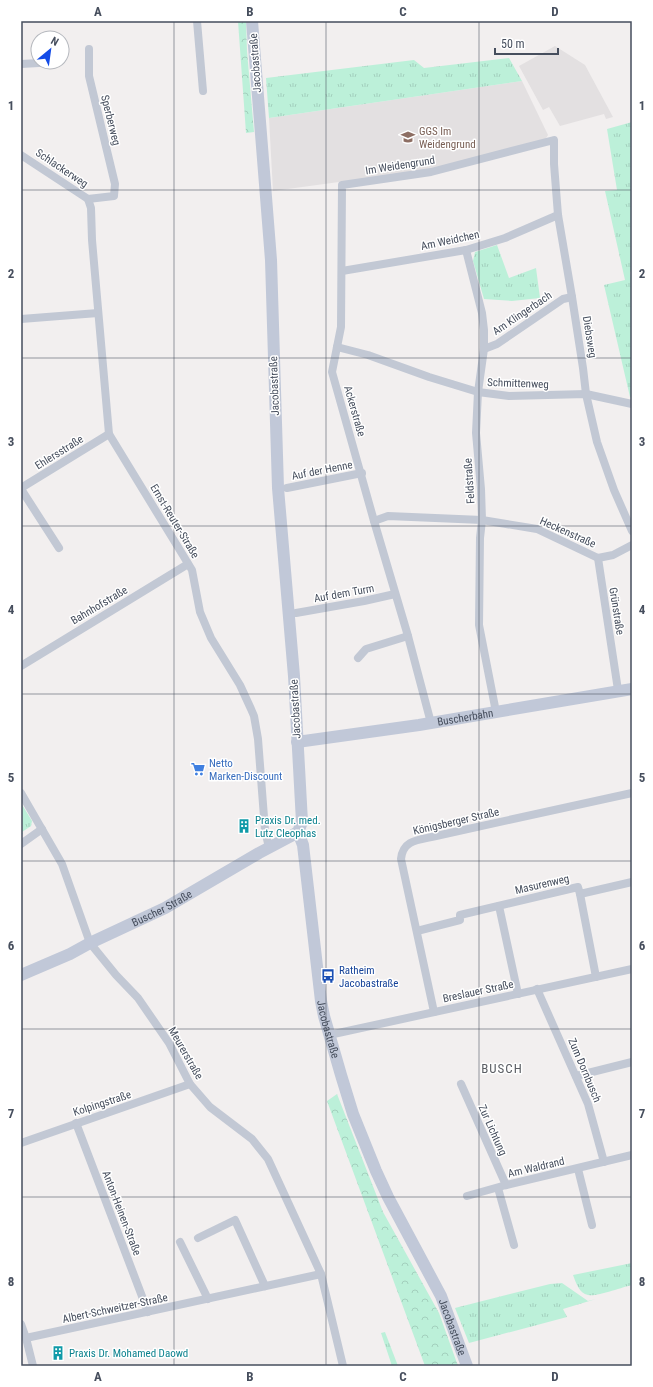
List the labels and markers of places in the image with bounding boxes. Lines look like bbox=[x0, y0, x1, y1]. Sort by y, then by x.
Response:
place label: GGS Im Weidengrund bbox=[419, 125, 476, 151]
school or university icon: GGS Im Weidengrund bbox=[400, 129, 416, 145]
place label: Netto Marken-Discount bbox=[209, 757, 282, 783]
supermarket icon: Netto Marken-Discount bbox=[190, 761, 206, 777]
place label: Praxis Dr. med. Lutz Cleophas bbox=[255, 814, 321, 840]
building icon: Praxis Dr. med. Lutz Cleophas bbox=[236, 818, 252, 834]
place label: Ratheim Jacobastraße bbox=[339, 964, 398, 990]
bus stop icon: Ratheim Jacobastraße bbox=[320, 968, 336, 984]
building icon: Praxis Dr. Mohamed Daowd bbox=[50, 1345, 66, 1361]
place label: Praxis Dr. Mohamed Daowd bbox=[69, 1347, 188, 1360]

